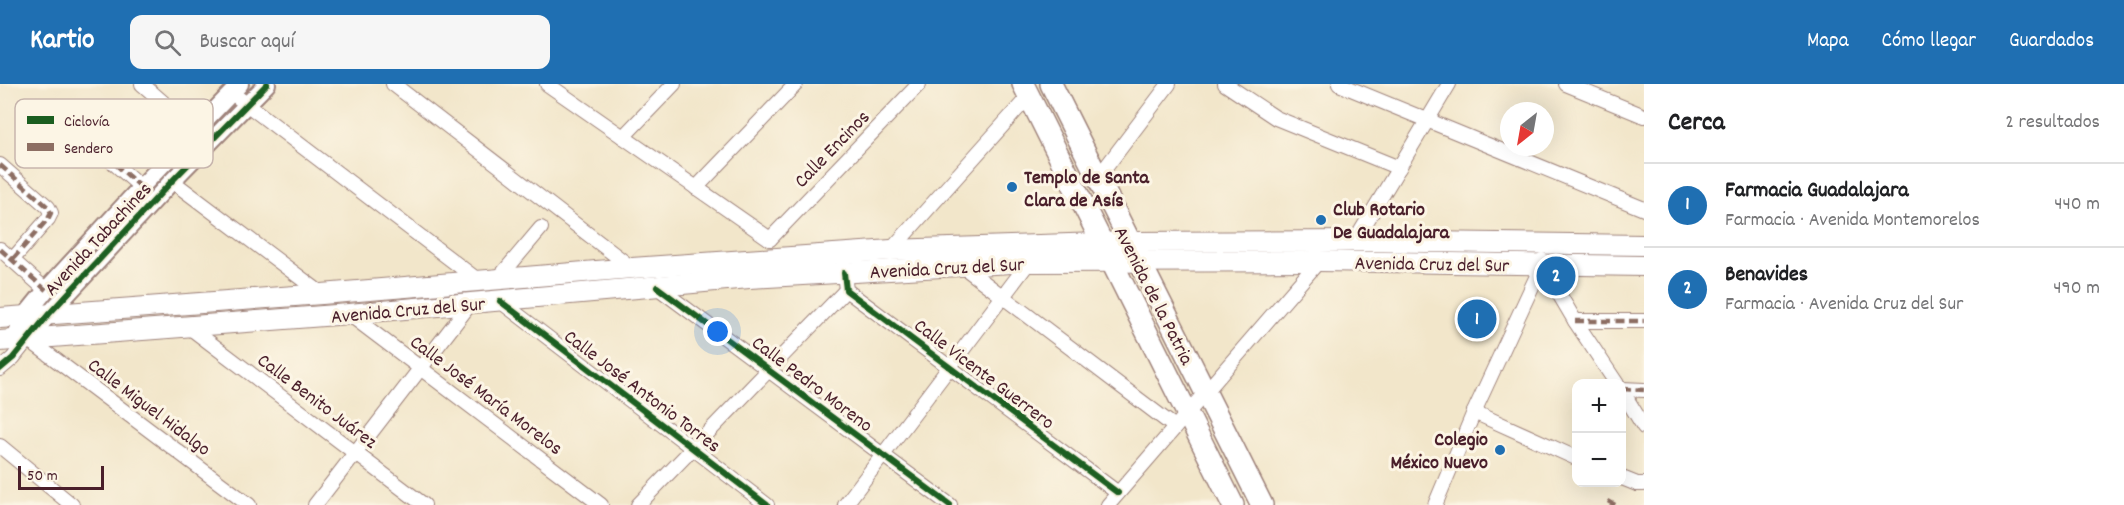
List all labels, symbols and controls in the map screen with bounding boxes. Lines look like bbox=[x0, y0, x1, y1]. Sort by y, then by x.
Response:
search box bbox=[130, 15, 550, 69]
text: Kartio bbox=[30, 22, 94, 62]
icon: search bbox=[151, 26, 184, 59]
text: Buscar aquí bbox=[199, 27, 295, 58]
text: Mapa bbox=[1807, 27, 1849, 57]
text: Cómo llegar bbox=[1882, 27, 1976, 57]
text: Guardados bbox=[2009, 27, 2094, 57]
legend bbox=[15, 99, 213, 168]
north arrow bbox=[1500, 102, 1554, 156]
street label: Calle Encinos bbox=[789, 105, 878, 195]
text: Cerca bbox=[1668, 105, 1725, 142]
text: 2 resultados bbox=[2005, 109, 2100, 137]
text: Ciclovía bbox=[64, 111, 110, 134]
text: Sendero bbox=[64, 138, 113, 161]
place label: Templo de Santa Clara de Asís bbox=[1024, 165, 1150, 216]
text: Farmacia Guadalajara bbox=[1725, 176, 1909, 207]
street label: Avenida Tabachines bbox=[39, 177, 160, 303]
marker: Templo de Santa Clara de Asís bbox=[1005, 180, 1019, 194]
text: 1 bbox=[1685, 191, 1690, 219]
text: 440 m bbox=[2054, 191, 2100, 219]
place label: Club Rotario De Guadalajara bbox=[1333, 197, 1450, 248]
text: Farmacia · Avenida Montemorelos bbox=[1725, 207, 1980, 235]
marker: Club Rotario De Guadalajara bbox=[1314, 213, 1328, 227]
street label: Avenida de la Patria bbox=[1105, 222, 1200, 371]
street label: Avenida Cruz del Sur bbox=[1354, 251, 1510, 281]
street label: Avenida Cruz del Sur bbox=[869, 252, 1026, 288]
pin: 2 bbox=[1536, 254, 1576, 298]
text: Benavides bbox=[1725, 260, 1808, 291]
text: 2 bbox=[1683, 275, 1692, 303]
text: 490 m bbox=[2053, 275, 2100, 303]
street label: Avenida Cruz del Sur bbox=[330, 291, 487, 333]
text: Farmacia · Avenida Cruz del Sur bbox=[1725, 291, 1963, 319]
pin: 1 bbox=[1458, 296, 1496, 342]
street label: Calle Vicente Guerrero bbox=[907, 313, 1059, 438]
your location bbox=[703, 317, 732, 346]
street label: Calle José Antonio Torres bbox=[557, 324, 725, 461]
street label: Calle José María Morelos bbox=[403, 330, 568, 463]
street label: Calle Pedro Moreno bbox=[745, 330, 878, 440]
street label: Calle Benito Juárez bbox=[250, 348, 382, 457]
street label: Calle Miguel Hidalgo bbox=[81, 353, 216, 464]
map controls bbox=[1572, 379, 1626, 487]
button: + bbox=[1572, 379, 1626, 433]
place label: Colegio México Nuevo bbox=[1391, 427, 1488, 478]
button: − bbox=[1572, 433, 1626, 487]
marker: Colegio México Nuevo bbox=[1493, 443, 1507, 457]
scale bar bbox=[18, 463, 104, 490]
text: 50 m bbox=[27, 465, 58, 488]

